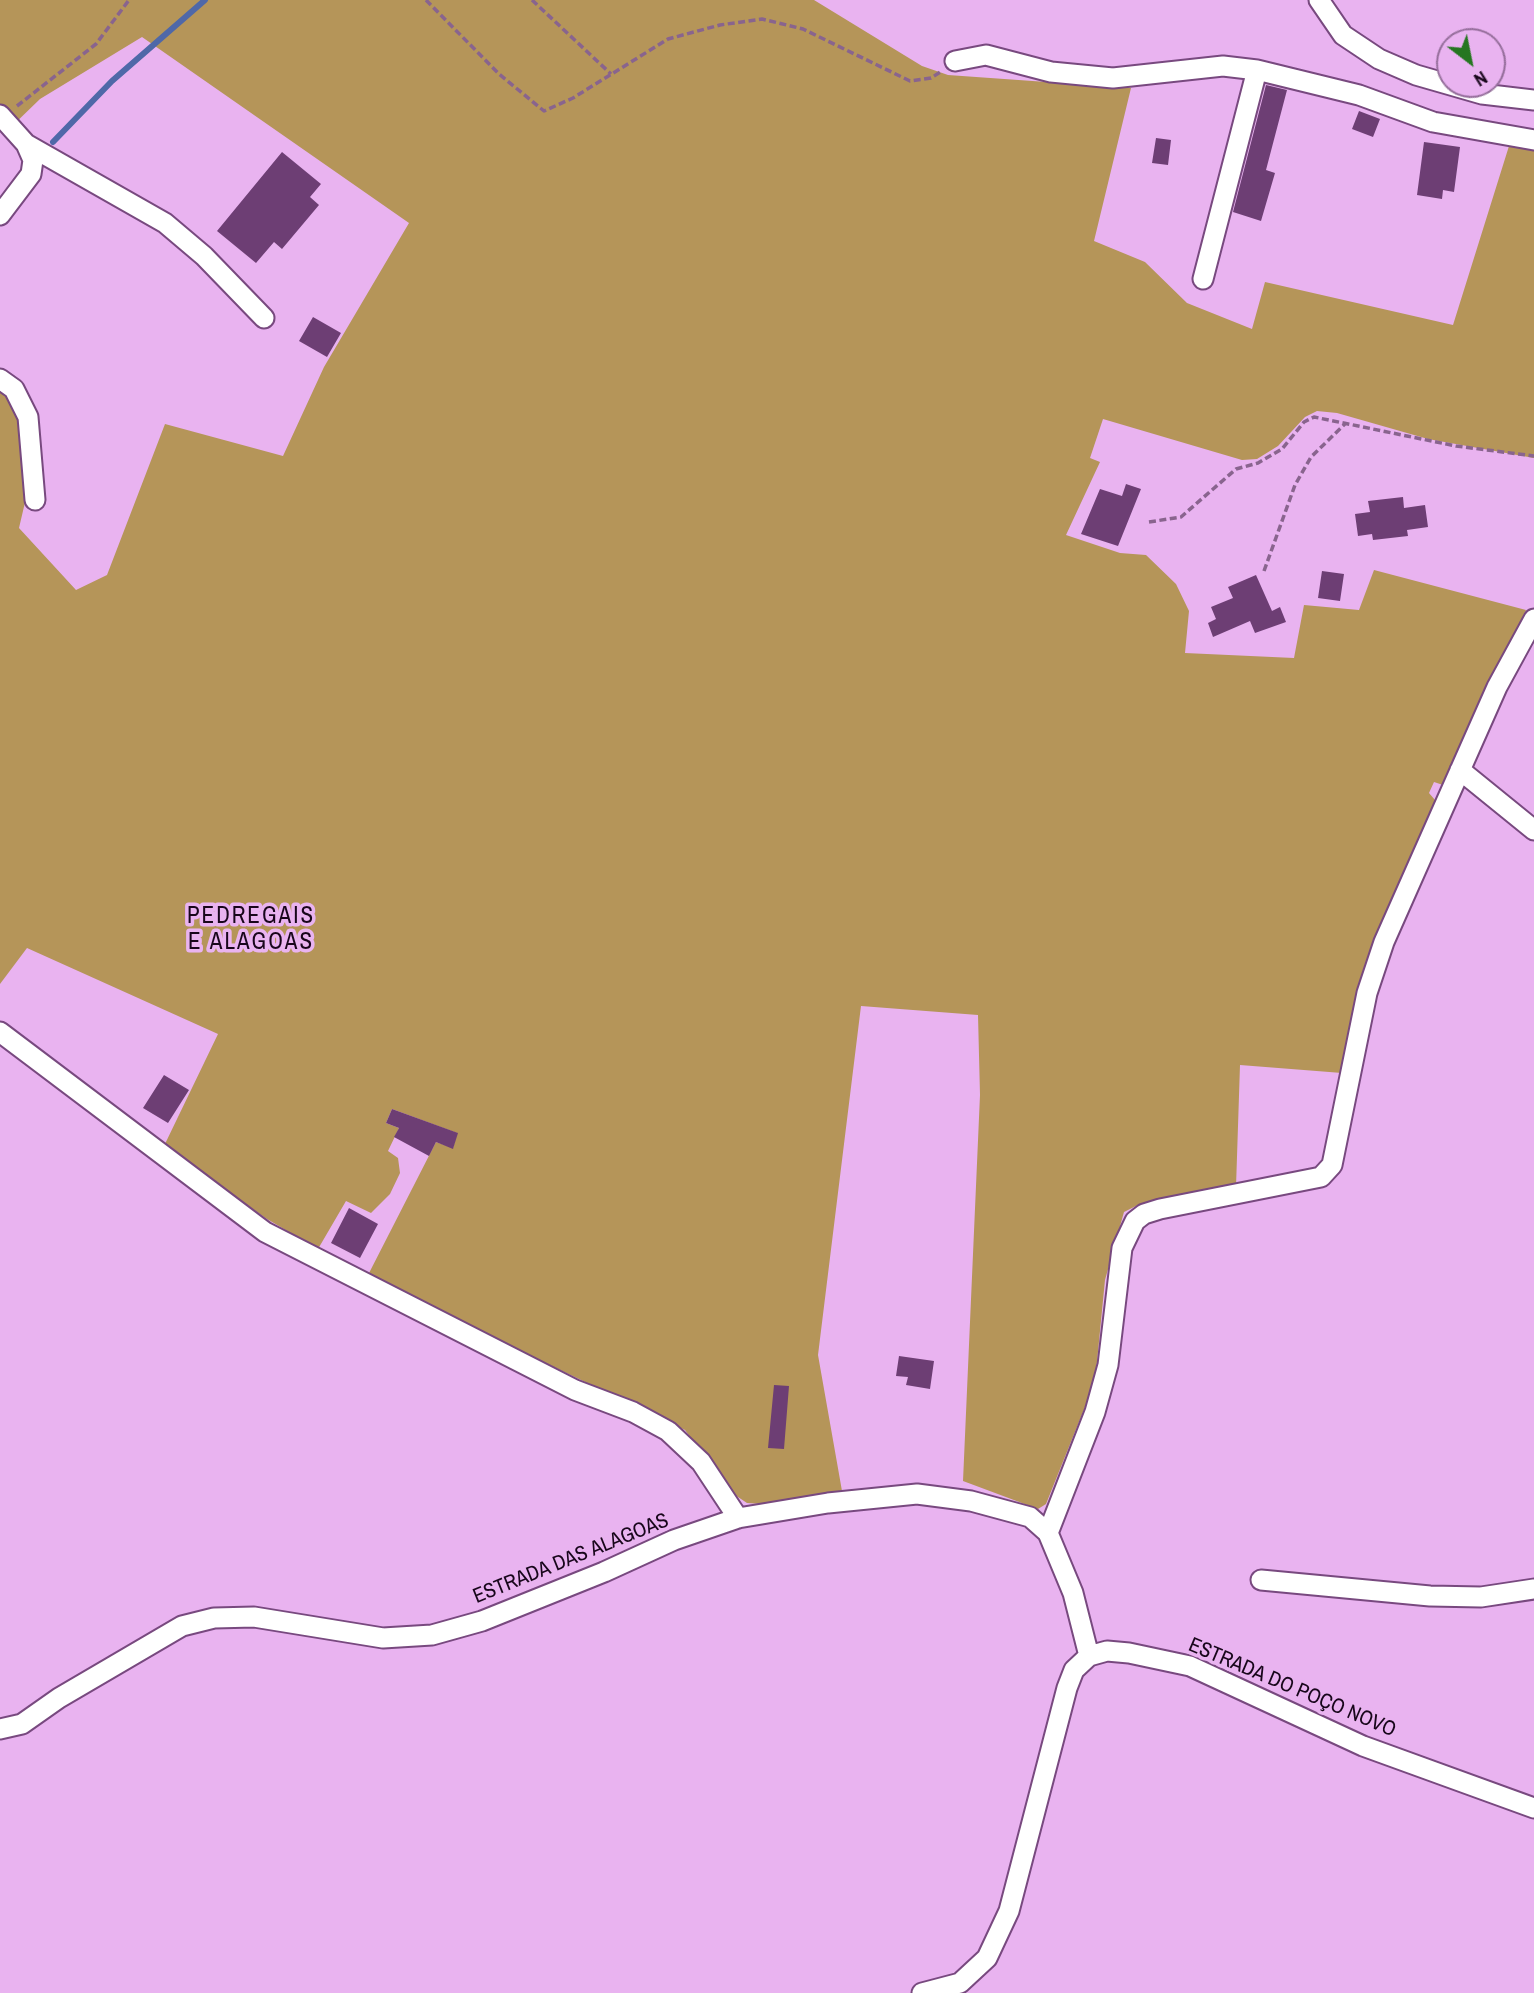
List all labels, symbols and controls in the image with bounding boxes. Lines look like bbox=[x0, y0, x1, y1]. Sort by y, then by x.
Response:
north arrow bbox=[1436, 28, 1506, 98]
text: N bbox=[1469, 65, 1493, 93]
district label: PEDREGAIS E ALAGOAS bbox=[188, 903, 314, 957]
street label: ESTRADA DAS ALAGOAS bbox=[470, 1508, 672, 1610]
street label: ESTRADA DO POÇO NOVO bbox=[1184, 1633, 1400, 1743]

